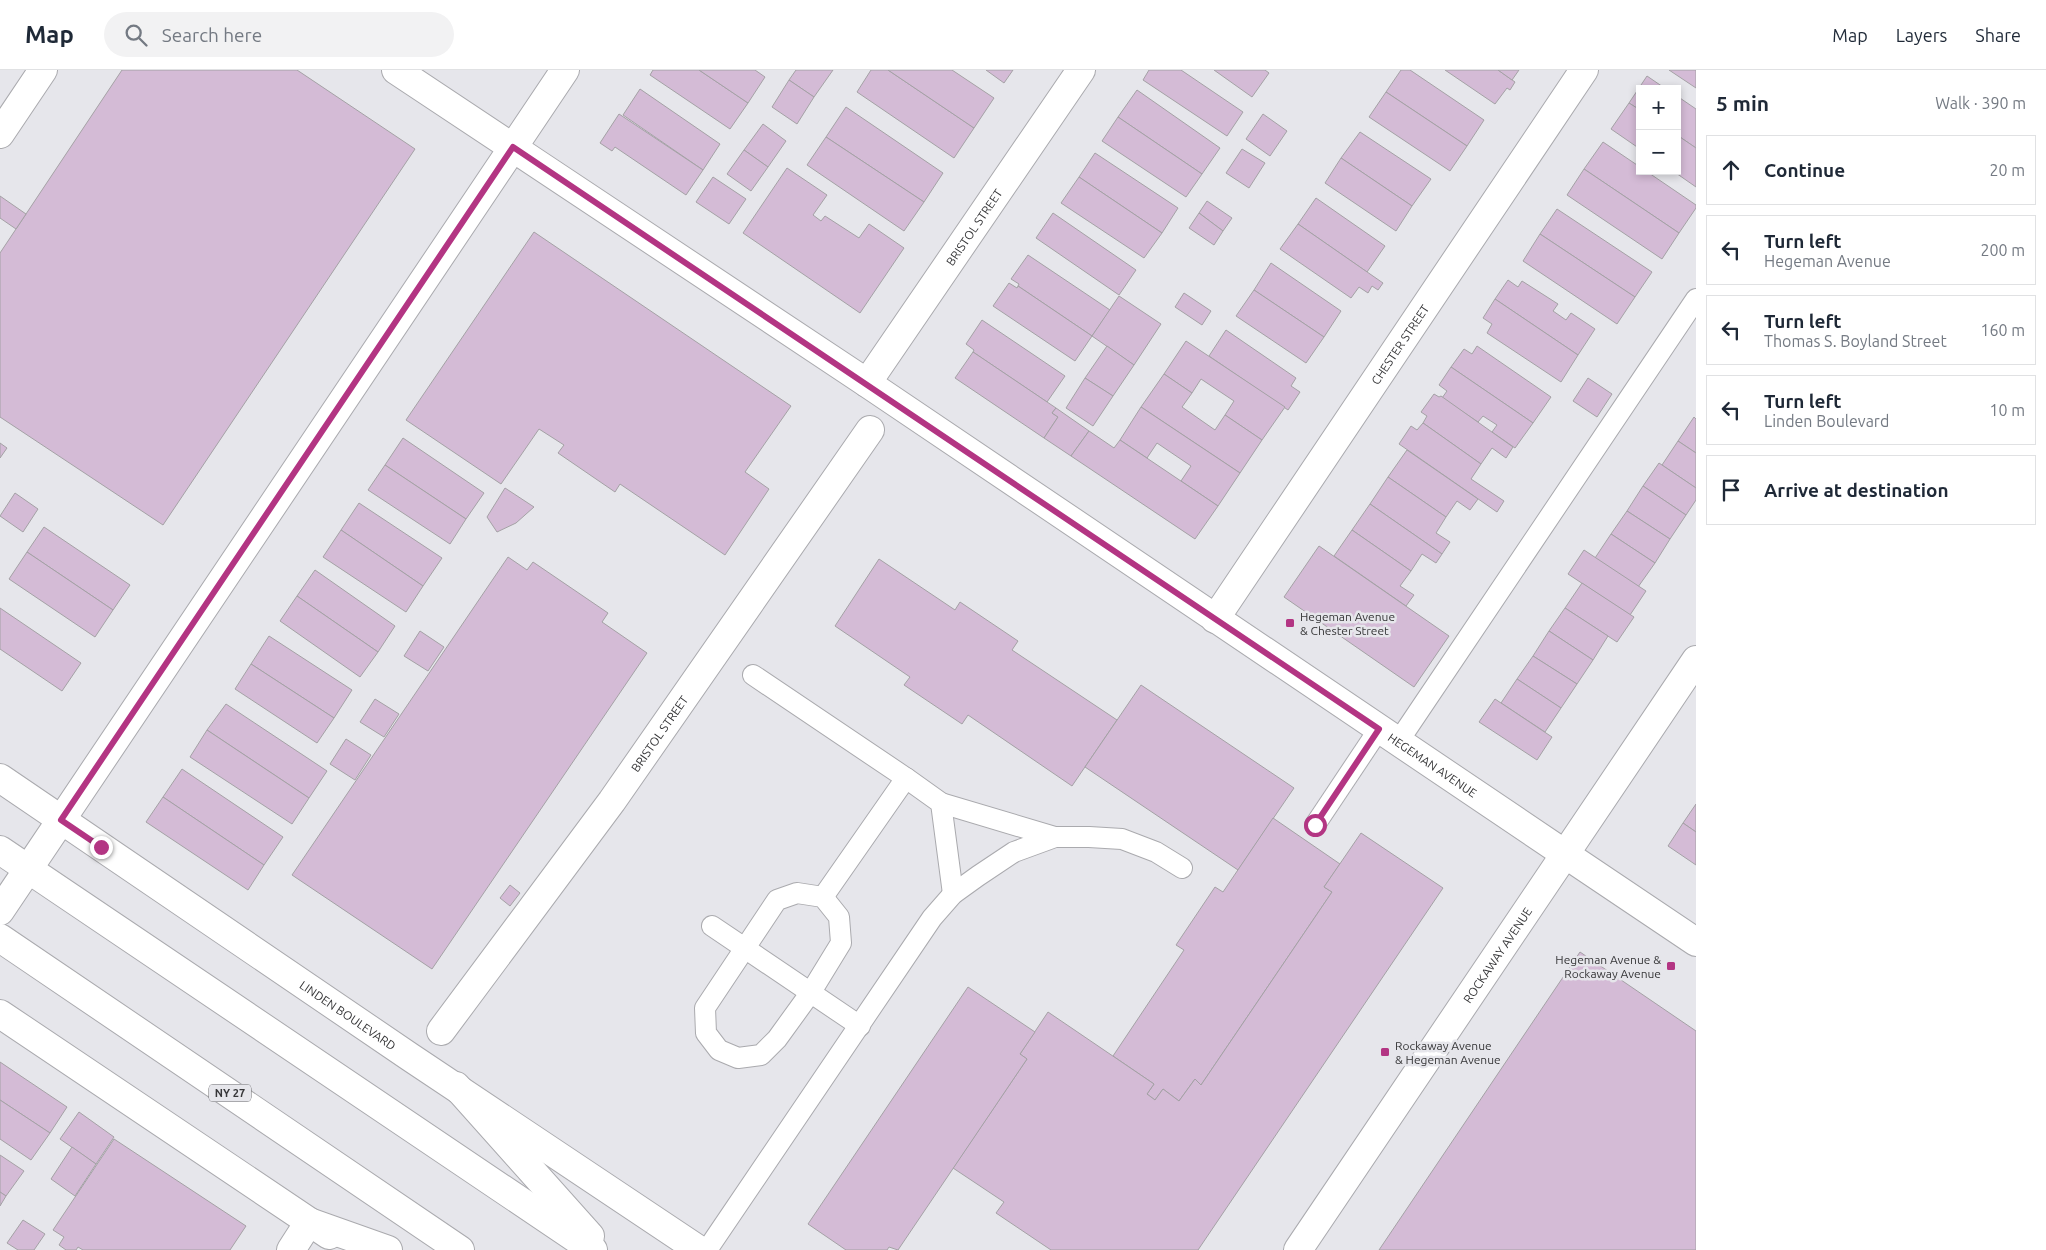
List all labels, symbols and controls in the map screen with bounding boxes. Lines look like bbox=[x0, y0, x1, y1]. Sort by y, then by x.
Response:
search box bbox=[104, 12, 454, 57]
text: Map bbox=[25, 21, 74, 48]
icon: search bbox=[122, 21, 150, 49]
text: Search here bbox=[162, 24, 262, 46]
text: Map bbox=[1832, 25, 1868, 45]
text: Layers bbox=[1896, 25, 1947, 45]
text: Share bbox=[1975, 25, 2021, 45]
map controls bbox=[1636, 85, 1681, 175]
button: + bbox=[1636, 85, 1681, 130]
text: 5 min bbox=[1716, 91, 1769, 115]
text: Walk · 390 m bbox=[1935, 94, 2026, 112]
button: − bbox=[1636, 130, 1681, 175]
icon: ahead bbox=[1717, 156, 1745, 184]
text: Continue bbox=[1764, 159, 1845, 181]
text: 20 m bbox=[1989, 161, 2025, 179]
street label: BRISTOL STREET bbox=[943, 186, 1005, 268]
text: Turn left bbox=[1764, 230, 1842, 252]
icon: left bbox=[1717, 236, 1745, 264]
text: 200 m bbox=[1980, 241, 2025, 259]
text: Hegeman Avenue bbox=[1764, 252, 1891, 270]
street label: CHESTER STREET bbox=[1368, 302, 1431, 387]
text: Turn left bbox=[1764, 310, 1842, 332]
icon: left bbox=[1717, 316, 1745, 344]
text: 160 m bbox=[1980, 321, 2025, 339]
text: Thomas S. Boyland Street bbox=[1764, 332, 1947, 350]
text: Turn left bbox=[1764, 390, 1842, 412]
icon: left bbox=[1717, 396, 1745, 424]
text: 10 m bbox=[1989, 401, 2025, 419]
text: Linden Boulevard bbox=[1764, 412, 1889, 430]
icon: arrive bbox=[1717, 476, 1745, 504]
text: Arrive at destination bbox=[1764, 479, 1949, 501]
place label: Hegeman Avenue & Chester Street bbox=[1300, 610, 1395, 637]
marker: Hegeman Avenue & Chester Street bbox=[1284, 617, 1296, 629]
street label: BRISTOL STREET bbox=[628, 693, 690, 774]
street label: HEGEMAN AVENUE bbox=[1386, 730, 1480, 799]
route start bbox=[1304, 814, 1327, 837]
route end bbox=[90, 836, 113, 859]
street label: ROCKAWAY AVENUE bbox=[1460, 905, 1534, 1005]
place label: Hegeman Avenue & Rockaway Avenue bbox=[1555, 953, 1661, 980]
marker: Hegeman Avenue & Rockaway Avenue bbox=[1665, 960, 1677, 972]
street label: LINDEN BOULEVARD bbox=[298, 978, 398, 1052]
place label: Rockaway Avenue & Hegeman Avenue bbox=[1395, 1039, 1501, 1066]
marker: Rockaway Avenue & Hegeman Avenue bbox=[1379, 1046, 1391, 1058]
road number: NY 27 bbox=[209, 1084, 251, 1102]

